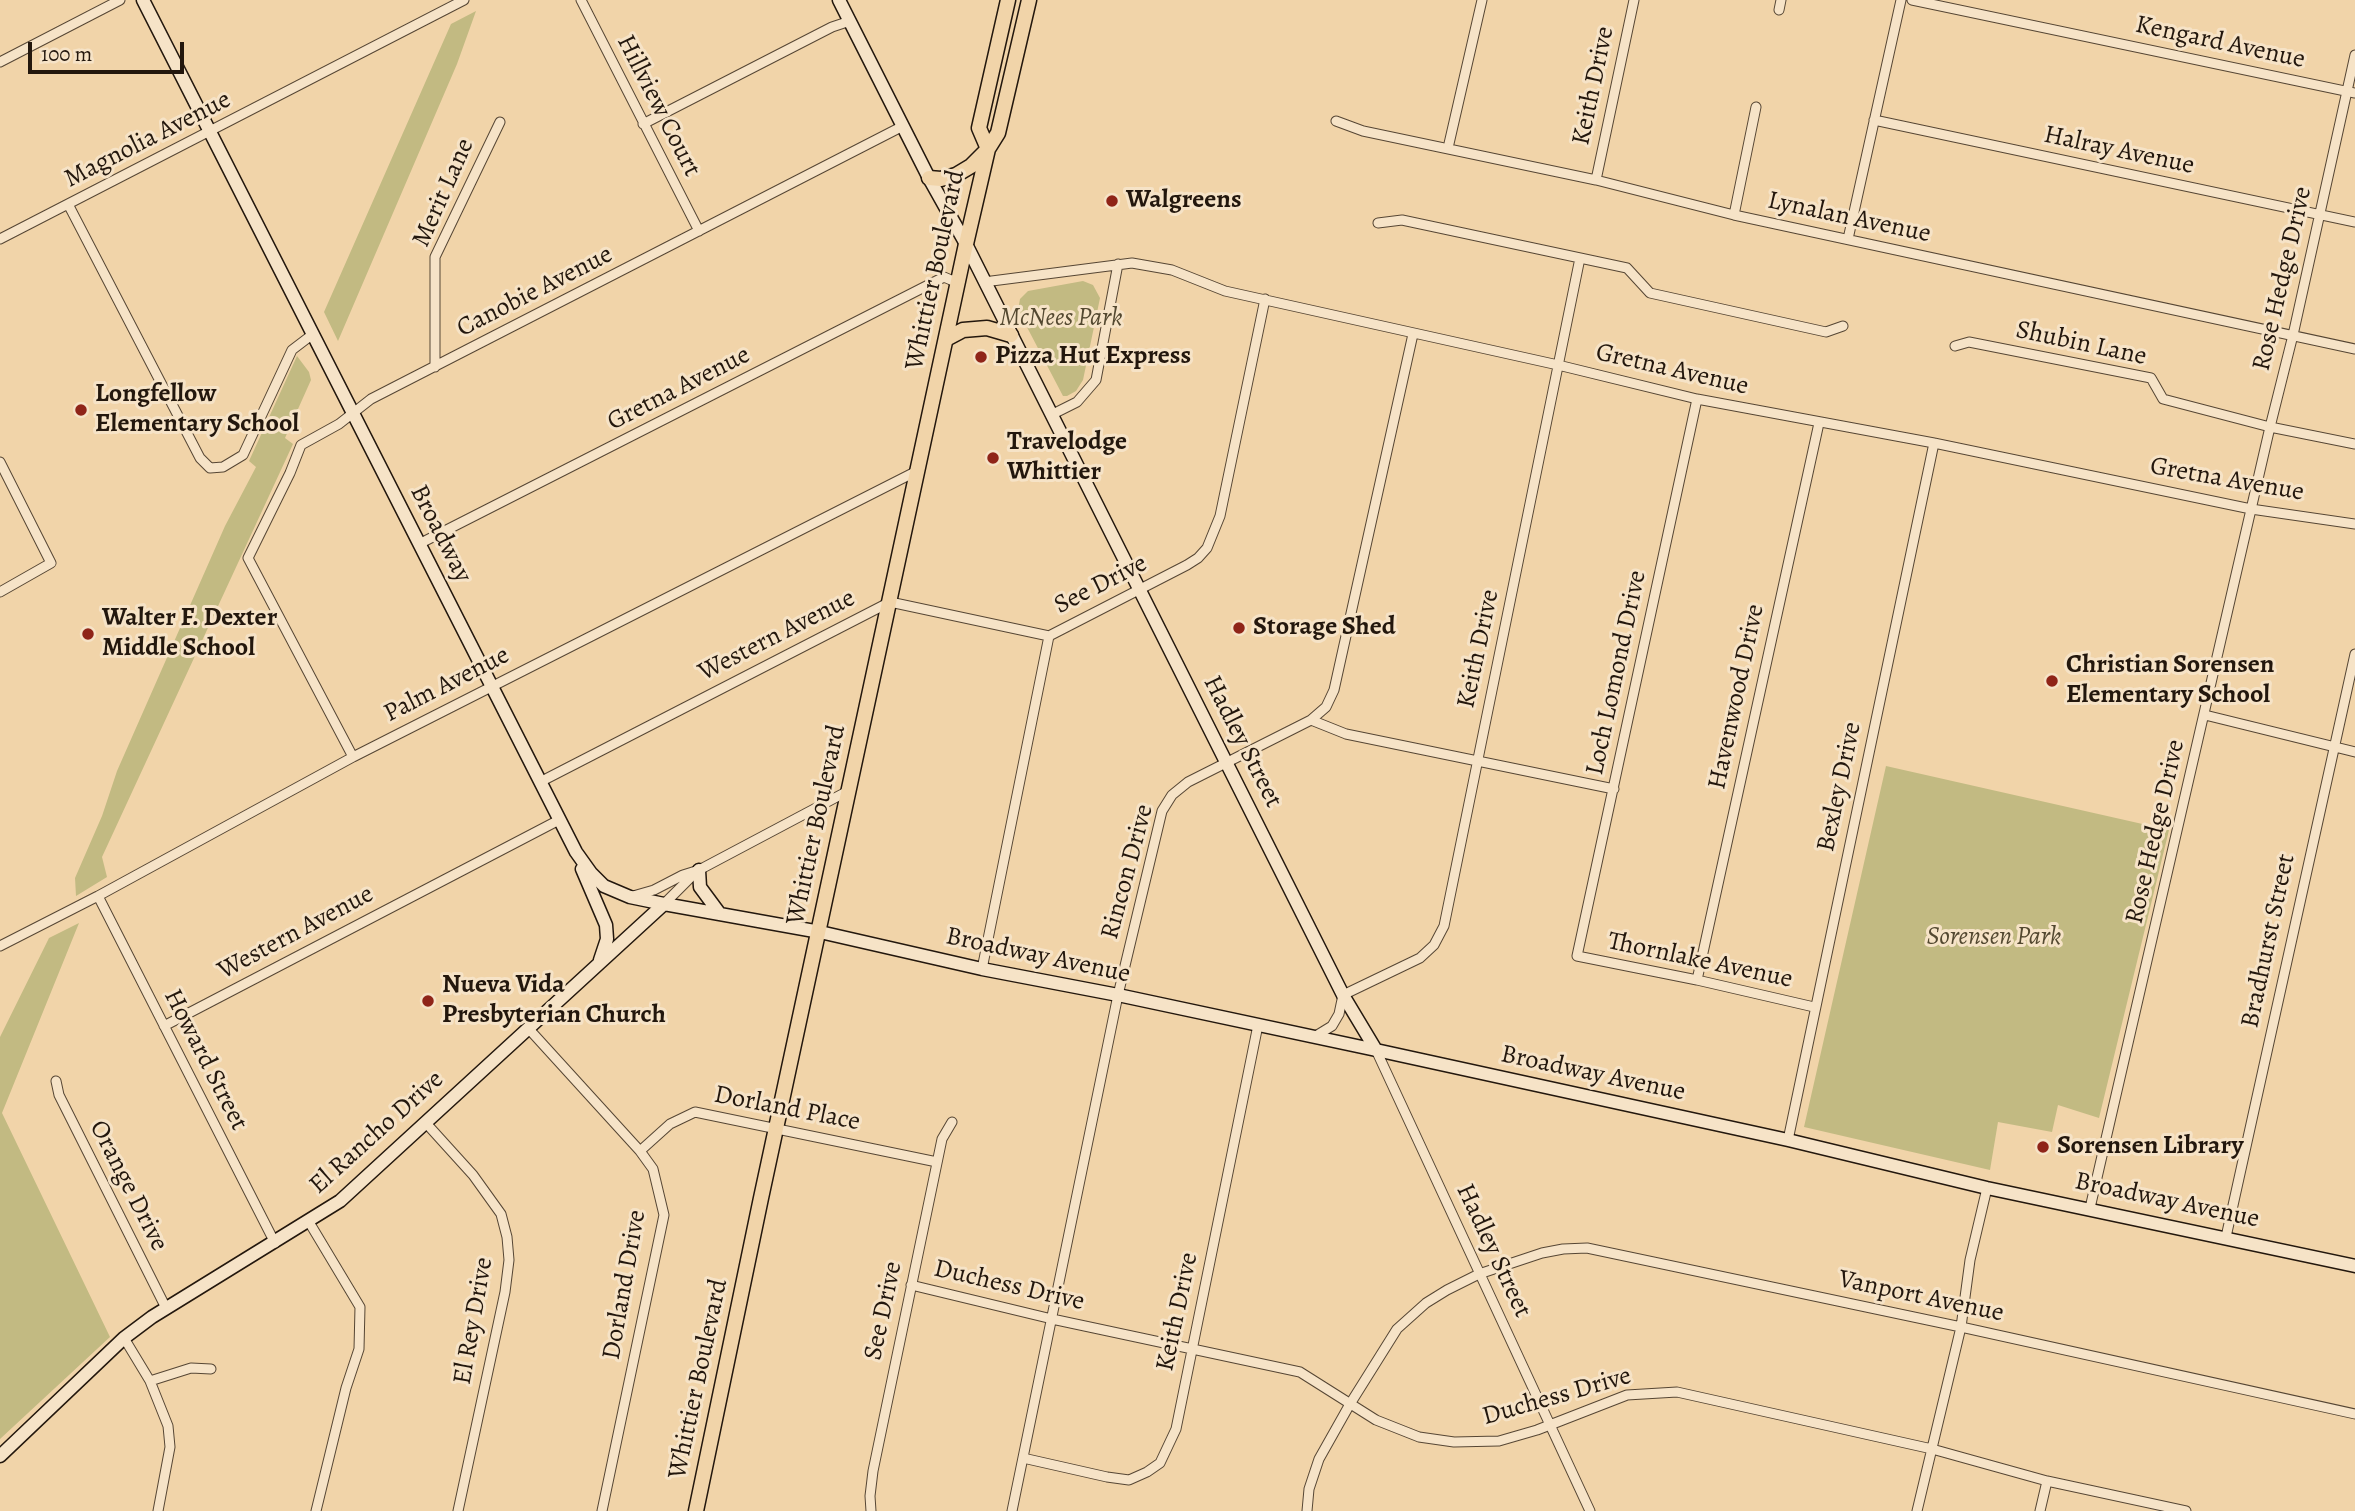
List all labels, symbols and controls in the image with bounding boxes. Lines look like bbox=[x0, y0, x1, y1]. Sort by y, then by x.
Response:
street label: Kengard Avenue bbox=[2132, 10, 2308, 76]
street label: Keith Drive bbox=[1566, 24, 1622, 148]
scale bar bbox=[32, 28, 187, 72]
street label: Hillview Court bbox=[609, 30, 707, 182]
text: 100 m bbox=[41, 40, 92, 68]
street label: Magnolia Avenue bbox=[60, 85, 236, 195]
street label: Halray Avenue bbox=[2041, 120, 2197, 182]
street label: Merit Lane bbox=[406, 134, 482, 252]
street label: Whittier Boulevard bbox=[900, 167, 972, 373]
street label: Rose Hedge Drive bbox=[2247, 184, 2319, 374]
place label: Walgreens bbox=[1126, 185, 1241, 217]
street label: Lynalan Avenue bbox=[1765, 185, 1933, 251]
marker: Walgreens bbox=[1104, 193, 1120, 209]
street label: Canobie Avenue bbox=[452, 239, 618, 345]
park label: McNees Park bbox=[999, 303, 1123, 335]
street label: Shubin Lane bbox=[2013, 315, 2149, 373]
street label: Gretna Avenue bbox=[1593, 337, 1751, 403]
street label: Gretna Avenue bbox=[603, 340, 755, 438]
place label: Pizza Hut Express bbox=[995, 341, 1191, 373]
marker: Pizza Hut Express bbox=[973, 349, 989, 365]
place label: Longfellow Elementary School bbox=[95, 379, 299, 440]
marker: Longfellow Elementary School bbox=[73, 402, 89, 418]
place label: Travelodge Whittier bbox=[1007, 427, 1127, 488]
marker: Travelodge Whittier bbox=[985, 450, 1001, 466]
street label: Gretna Avenue bbox=[2148, 451, 2306, 509]
street label: Broadway bbox=[402, 480, 478, 588]
street label: See Drive bbox=[1049, 548, 1153, 622]
street label: Loch Lomond Drive bbox=[1580, 568, 1654, 778]
street label: Western Avenue bbox=[694, 583, 860, 689]
street label: Keith Drive bbox=[1451, 587, 1507, 711]
street label: Havenwood Drive bbox=[1702, 602, 1772, 792]
place label: Walter F. Dexter Middle School bbox=[102, 603, 277, 664]
place label: Storage Shed bbox=[1253, 612, 1396, 644]
marker: Storage Shed bbox=[1231, 620, 1247, 636]
marker: Walter F. Dexter Middle School bbox=[80, 626, 96, 642]
street label: Palm Avenue bbox=[379, 640, 515, 730]
place label: Christian Sorensen Elementary School bbox=[2066, 650, 2274, 712]
street label: Hadley Street bbox=[1195, 671, 1289, 813]
marker: Christian Sorensen Elementary School bbox=[2044, 673, 2060, 689]
street label: Bexley Drive bbox=[1811, 719, 1869, 855]
street label: Whittier Boulevard bbox=[781, 722, 853, 928]
street label: Rose Hedge Drive bbox=[2120, 737, 2192, 927]
street label: Rincon Drive bbox=[1095, 801, 1161, 943]
street label: Bradhurst Street bbox=[2235, 851, 2303, 1031]
street label: Western Avenue bbox=[213, 879, 379, 987]
street label: Broadway Avenue bbox=[943, 921, 1133, 991]
park label: Sorensen Park bbox=[1927, 922, 2061, 954]
street label: Thornlake Avenue bbox=[1605, 926, 1795, 996]
place label: Nueva Vida Presbyterian Church bbox=[442, 970, 666, 1032]
street label: Howard Street bbox=[156, 984, 254, 1136]
marker: Nueva Vida Presbyterian Church bbox=[420, 993, 436, 1009]
street label: Broadway Avenue bbox=[1498, 1039, 1688, 1109]
street label: El Rancho Drive bbox=[303, 1065, 451, 1201]
street label: Dorland Place bbox=[711, 1080, 863, 1138]
street label: Orange Drive bbox=[82, 1116, 174, 1256]
place label: Sorensen Library bbox=[2057, 1131, 2244, 1163]
marker: Sorensen Library bbox=[2035, 1139, 2051, 1155]
street label: Broadway Avenue bbox=[2072, 1166, 2262, 1236]
street label: Hadley Street bbox=[1448, 1179, 1538, 1323]
street label: Dorland Drive bbox=[596, 1208, 654, 1362]
street label: Keith Drive bbox=[1150, 1250, 1206, 1374]
street label: Duchess Drive bbox=[931, 1254, 1087, 1318]
street label: El Rey Drive bbox=[447, 1255, 501, 1387]
street label: See Drive bbox=[858, 1259, 910, 1363]
street label: Vanport Avenue bbox=[1836, 1264, 2006, 1330]
street label: Whittier Boulevard bbox=[663, 1276, 735, 1482]
street label: Duchess Drive bbox=[1479, 1361, 1635, 1433]

